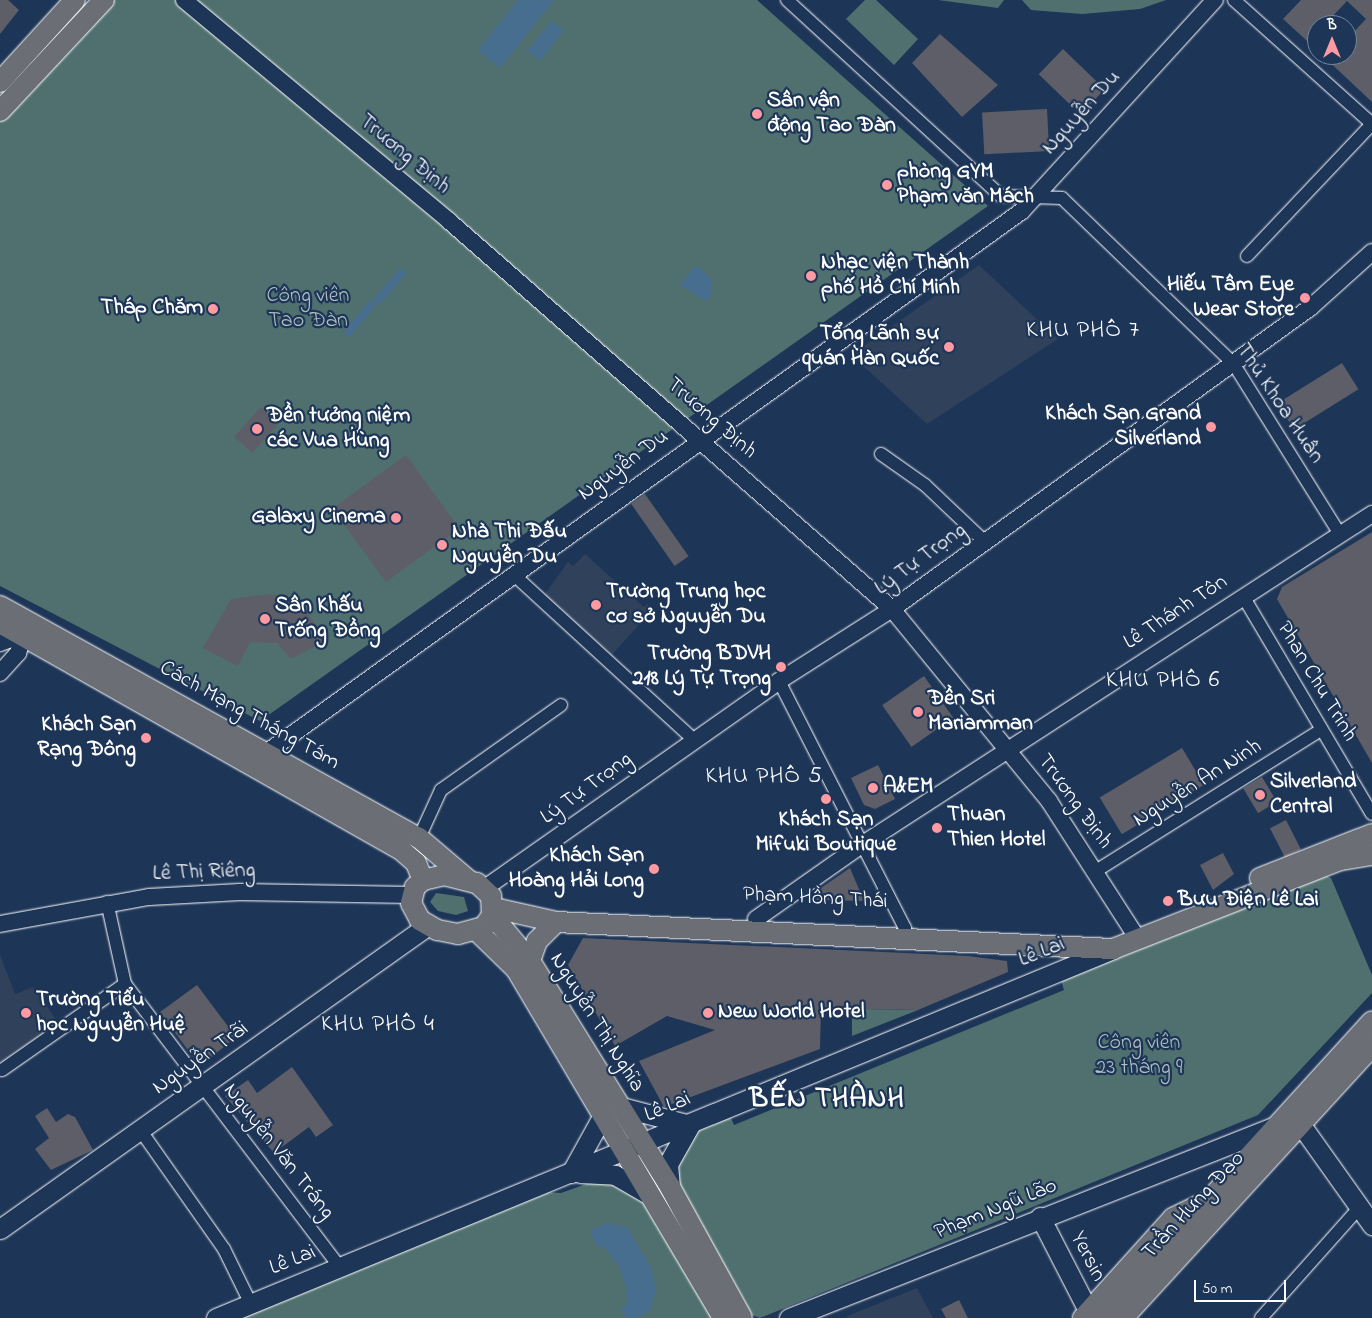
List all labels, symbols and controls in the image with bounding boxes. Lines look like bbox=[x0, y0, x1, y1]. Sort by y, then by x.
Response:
north arrow bbox=[1307, 15, 1357, 65]
text: B bbox=[1327, 15, 1337, 36]
street label: Nguyễn Du bbox=[1037, 65, 1127, 161]
place label: Sân vận động Tao Đàn bbox=[767, 88, 896, 140]
marker: Sân vận động Tao Đàn bbox=[751, 108, 763, 120]
street label: Trương Định bbox=[353, 109, 455, 201]
place label: phòng GYM Phạm văn Mách bbox=[897, 159, 1034, 210]
marker: phòng GYM Phạm văn Mách bbox=[881, 179, 893, 191]
place label: Nhạc viện Thành phố Hồ Chí Minh bbox=[821, 250, 969, 302]
marker: Nhạc viện Thành phố Hồ Chí Minh bbox=[805, 270, 817, 282]
place label: Hiếu Tâm Eye Wear Store bbox=[1167, 272, 1294, 324]
park label: Công viên Tao Đàn bbox=[267, 283, 349, 334]
marker: Hiếu Tâm Eye Wear Store bbox=[1298, 291, 1312, 305]
place label: Tháp Chăm bbox=[101, 296, 203, 322]
marker: Tháp Chăm bbox=[207, 303, 219, 315]
district label: KHU PHỐ 7 bbox=[1025, 317, 1141, 345]
place label: Tổng Lãnh sự quán Hàn Quốc bbox=[802, 321, 939, 372]
street label: Thủ Khoa Huân bbox=[1229, 339, 1329, 469]
marker: Tổng Lãnh sự quán Hàn Quốc bbox=[943, 341, 955, 353]
street label: Trương Định bbox=[660, 373, 762, 465]
place label: Khách Sạn Grand Silverland bbox=[1045, 401, 1201, 452]
place label: Đền tưởng niệm các Vua Hùng bbox=[267, 403, 410, 454]
marker: Khách Sạn Grand Silverland bbox=[1205, 421, 1217, 433]
marker: Đền tưởng niệm các Vua Hùng bbox=[251, 423, 263, 435]
street label: Nguyễn Du bbox=[574, 424, 674, 508]
place label: Galaxy Cinema bbox=[251, 505, 386, 531]
marker: Galaxy Cinema bbox=[390, 512, 402, 524]
street label: Lý Tự Trọng bbox=[870, 518, 972, 602]
place label: Nhà Thi Đấu Nguyễn Du bbox=[452, 519, 567, 570]
marker: Nhà Thi Đấu Nguyễn Du bbox=[436, 539, 448, 551]
street label: Lê Thánh Tôn bbox=[1119, 570, 1233, 656]
place label: Trường Trung học cơ sở Nguyễn Du bbox=[606, 579, 766, 630]
place label: Sân Khấu Trống Đồng bbox=[275, 593, 380, 644]
marker: Trường Trung học cơ sở Nguyễn Du bbox=[590, 599, 602, 611]
marker: Sân Khấu Trống Đồng bbox=[259, 613, 271, 625]
street label: Phan Chu Trinh bbox=[1270, 617, 1362, 747]
place label: Trường BDVH 218 Lý Tự Trọng bbox=[633, 641, 771, 692]
street label: Cách Mạng Tháng Tám bbox=[154, 656, 344, 776]
marker: Trường BDVH 218 Lý Tự Trọng bbox=[775, 661, 787, 673]
district label: KHU PHỐ 6 bbox=[1105, 667, 1221, 695]
place label: Đền Sri Mariamman bbox=[928, 686, 1033, 738]
marker: Đền Sri Mariamman bbox=[912, 706, 924, 718]
place label: Khách Sạn Rạng Đông bbox=[37, 712, 136, 764]
marker: Khách Sạn Rạng Đông bbox=[140, 732, 152, 744]
street label: Nguyễn An Ninh bbox=[1129, 734, 1267, 834]
street label: Lý Tự Trọng bbox=[536, 747, 638, 831]
street label: Trương Định bbox=[1031, 749, 1117, 855]
district label: KHU PHỐ 5 bbox=[704, 763, 824, 791]
place label: Silverland Central bbox=[1270, 769, 1356, 820]
place label: A&EM bbox=[883, 775, 933, 801]
marker: A&EM bbox=[867, 782, 879, 794]
marker: Silverland Central bbox=[1254, 789, 1266, 801]
marker: Khách Sạn Mifuki Boutique bbox=[820, 793, 832, 805]
place label: Thuan Thien Hotel bbox=[947, 802, 1045, 854]
place label: Khách Sạn Mifuki Boutique bbox=[756, 807, 896, 858]
marker: Thuan Thien Hotel bbox=[931, 822, 943, 834]
place label: Khách Sạn Hoàng Hải Long bbox=[509, 843, 644, 894]
street label: Lê Thị Riêng bbox=[152, 858, 256, 888]
marker: Khách Sạn Hoàng Hải Long bbox=[648, 863, 660, 875]
street label: Phạm Hồng Thái bbox=[742, 882, 888, 916]
place label: Bưu Điện Lê Lai bbox=[1178, 888, 1319, 914]
marker: Bưu Điện Lê Lai bbox=[1162, 895, 1174, 907]
street label: Lê Lai bbox=[1015, 932, 1069, 974]
street label: Nguyễn Thị Nghĩa bbox=[543, 949, 649, 1097]
place label: Trường Tiểu học Nguyễn Huệ bbox=[36, 987, 186, 1038]
place label: New World Hotel bbox=[718, 1000, 865, 1026]
marker: Trường Tiểu học Nguyễn Huệ bbox=[20, 1007, 32, 1019]
marker: New World Hotel bbox=[702, 1007, 714, 1019]
district label: KHU PHỐ 4 bbox=[320, 1011, 436, 1039]
street label: Nguyễn Trãi bbox=[148, 1016, 254, 1102]
park label: Công viên 23 tháng 9 bbox=[1095, 1030, 1183, 1082]
street label: Nguyễn Văn Tráng bbox=[217, 1079, 339, 1225]
district label: BẾN THÀNH bbox=[748, 1083, 906, 1117]
street label: Lê Lai bbox=[641, 1087, 695, 1129]
street label: Trần Hưng Đạo bbox=[1137, 1146, 1251, 1266]
street label: Phạm Ngũ Lão bbox=[931, 1173, 1061, 1247]
street label: Yersin bbox=[1063, 1227, 1111, 1287]
street label: Lê Lai bbox=[266, 1240, 320, 1282]
scale bar bbox=[1197, 1270, 1290, 1302]
text: 50 m bbox=[1202, 1278, 1232, 1300]

